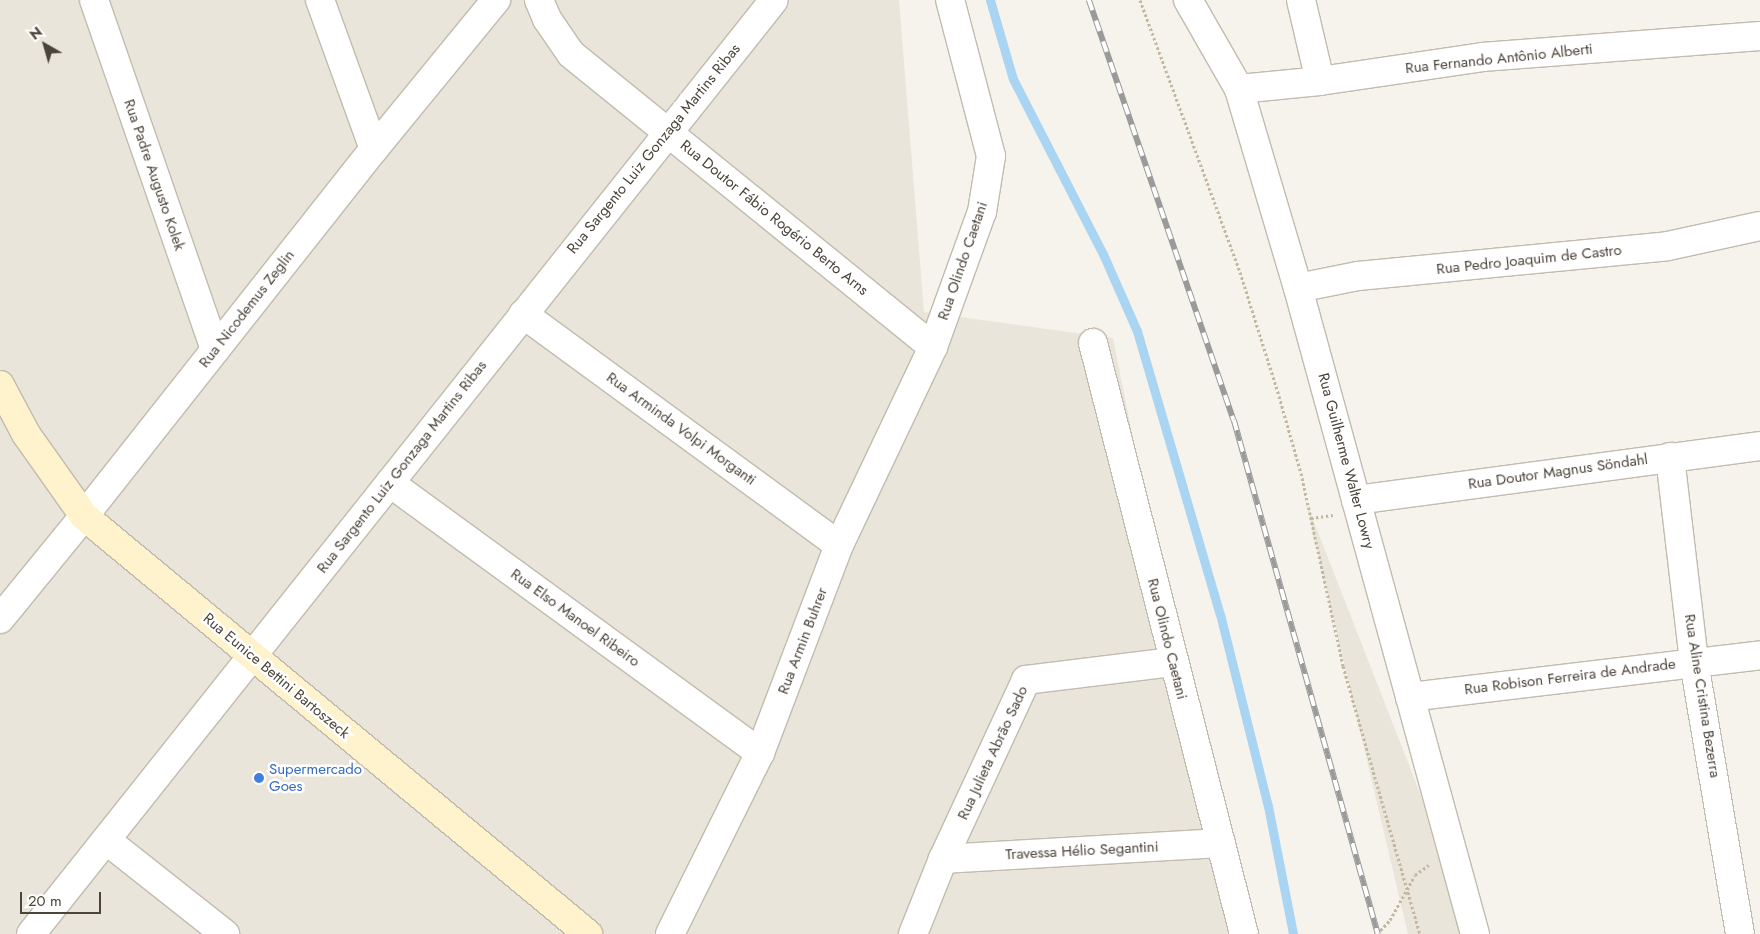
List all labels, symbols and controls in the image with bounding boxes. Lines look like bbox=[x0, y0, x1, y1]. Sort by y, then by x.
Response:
north arrow bbox=[20, 20, 70, 70]
text: N bbox=[25, 22, 46, 44]
street label: Rua Sargento Luiz Gonzaga Martins Ribas bbox=[564, 40, 744, 258]
street label: Rua Fernando Antônio Alberti bbox=[1404, 40, 1594, 78]
street label: Rua Padre Augusto Kolek bbox=[120, 97, 188, 253]
street label: Rua Doutor Fábio Rogério Berto Arns bbox=[676, 137, 872, 299]
street label: Rua Olindo Caetani bbox=[934, 199, 992, 323]
street label: Rua Pedro Joaquim de Castro bbox=[1435, 241, 1623, 279]
street label: Rua Nicodemus Zeglin bbox=[195, 247, 299, 371]
street label: Rua Sargento Luiz Gonzaga Martins Ribas bbox=[313, 357, 491, 577]
street label: Rua Arminda Volpi Morganti bbox=[603, 369, 759, 489]
street label: Rua Guilherme Walter Lowry bbox=[1314, 371, 1378, 551]
street label: Rua Doutor Magnus Söndahl bbox=[1467, 450, 1649, 494]
street label: Rua Elso Manoel Ribeiro bbox=[507, 565, 643, 671]
street label: Rua Olindo Caetani bbox=[1143, 577, 1191, 701]
street label: Rua Armin Buhrer bbox=[774, 585, 832, 697]
street label: Rua Eunice Bettini Bartoszeck bbox=[199, 609, 353, 743]
street label: Rua Aline Cristina Bezerra bbox=[1680, 613, 1724, 779]
street label: Rua Robison Ferreira de Andrade bbox=[1463, 655, 1677, 699]
street label: Rua Julieta Abrão Sado bbox=[954, 683, 1032, 823]
place label: Supermercado Goes bbox=[269, 760, 362, 795]
marker: Supermercado Goes bbox=[253, 772, 265, 784]
street label: Travessa Hélio Segantini bbox=[1005, 838, 1159, 864]
scale bar bbox=[22, 882, 104, 914]
text: 20 m bbox=[28, 890, 62, 912]

